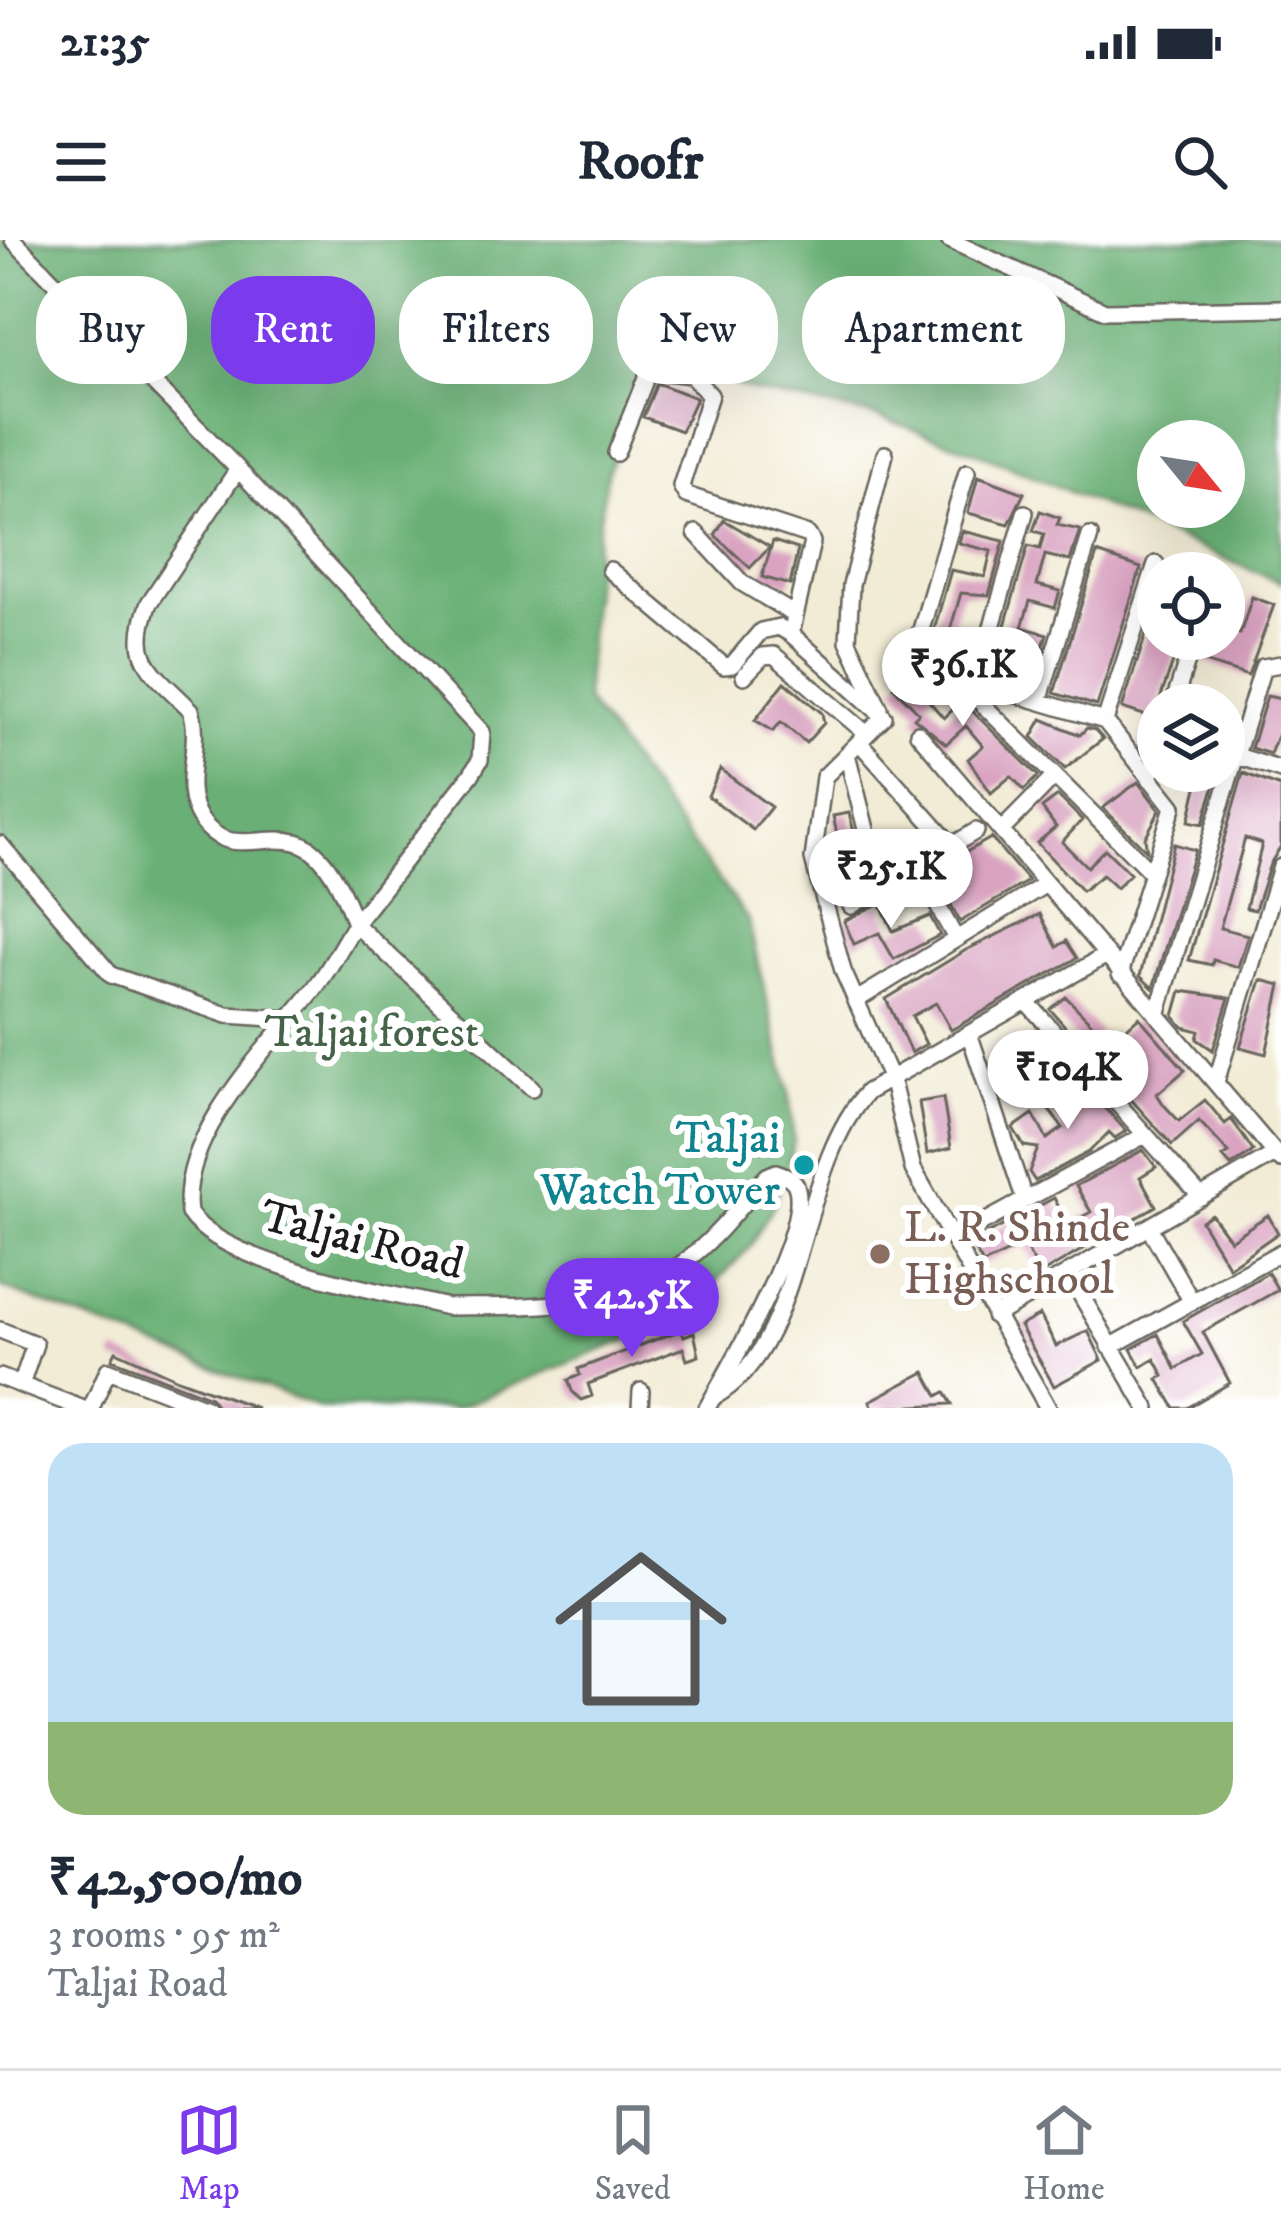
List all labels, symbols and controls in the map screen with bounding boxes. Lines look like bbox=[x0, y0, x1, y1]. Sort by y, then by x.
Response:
text: 21:35 bbox=[60, 14, 150, 70]
icon: menu bbox=[48, 129, 114, 195]
text: Roofr bbox=[578, 129, 703, 196]
icon: search bbox=[1167, 129, 1233, 195]
chip: Buy bbox=[36, 276, 187, 384]
chip: Rent bbox=[211, 276, 375, 384]
chip: Filters bbox=[399, 276, 593, 384]
chip: New bbox=[617, 276, 778, 384]
chip: Apartment bbox=[802, 276, 1065, 384]
north arrow bbox=[1137, 420, 1245, 528]
map controls bbox=[1137, 420, 1245, 792]
button: locate bbox=[1137, 552, 1245, 660]
pin: ₹36.1K bbox=[865, 627, 1061, 729]
text: ₹36.1K bbox=[909, 641, 1017, 690]
button: layers bbox=[1137, 684, 1245, 792]
pin: ₹25.1K bbox=[793, 829, 989, 931]
text: ₹25.1K bbox=[836, 843, 946, 892]
park label: Taljai forest bbox=[265, 1005, 479, 1061]
pin: ₹104K bbox=[984, 1030, 1152, 1132]
text: ₹104K bbox=[1014, 1044, 1122, 1093]
place label: Taljai Watch Tower bbox=[539, 1111, 780, 1219]
marker: Taljai Watch Tower bbox=[791, 1152, 817, 1178]
street label: Taljai Road bbox=[255, 1189, 470, 1293]
place label: L. R. Shinde Highschool bbox=[904, 1200, 1130, 1308]
marker: L. R. Shinde Highschool bbox=[867, 1241, 893, 1267]
pin: ₹42.5K bbox=[534, 1258, 730, 1360]
text: ₹42.5K bbox=[572, 1272, 692, 1321]
icon: home bbox=[533, 1521, 749, 1737]
text: ₹42,500/mo bbox=[48, 1847, 302, 1911]
text: 3 rooms · 95 m² bbox=[48, 1911, 280, 1960]
text: Taljai Road bbox=[48, 1960, 227, 2009]
tab: Map bbox=[176, 2097, 242, 2210]
tab: Saved bbox=[595, 2097, 671, 2210]
tab: Home bbox=[1023, 2097, 1105, 2210]

